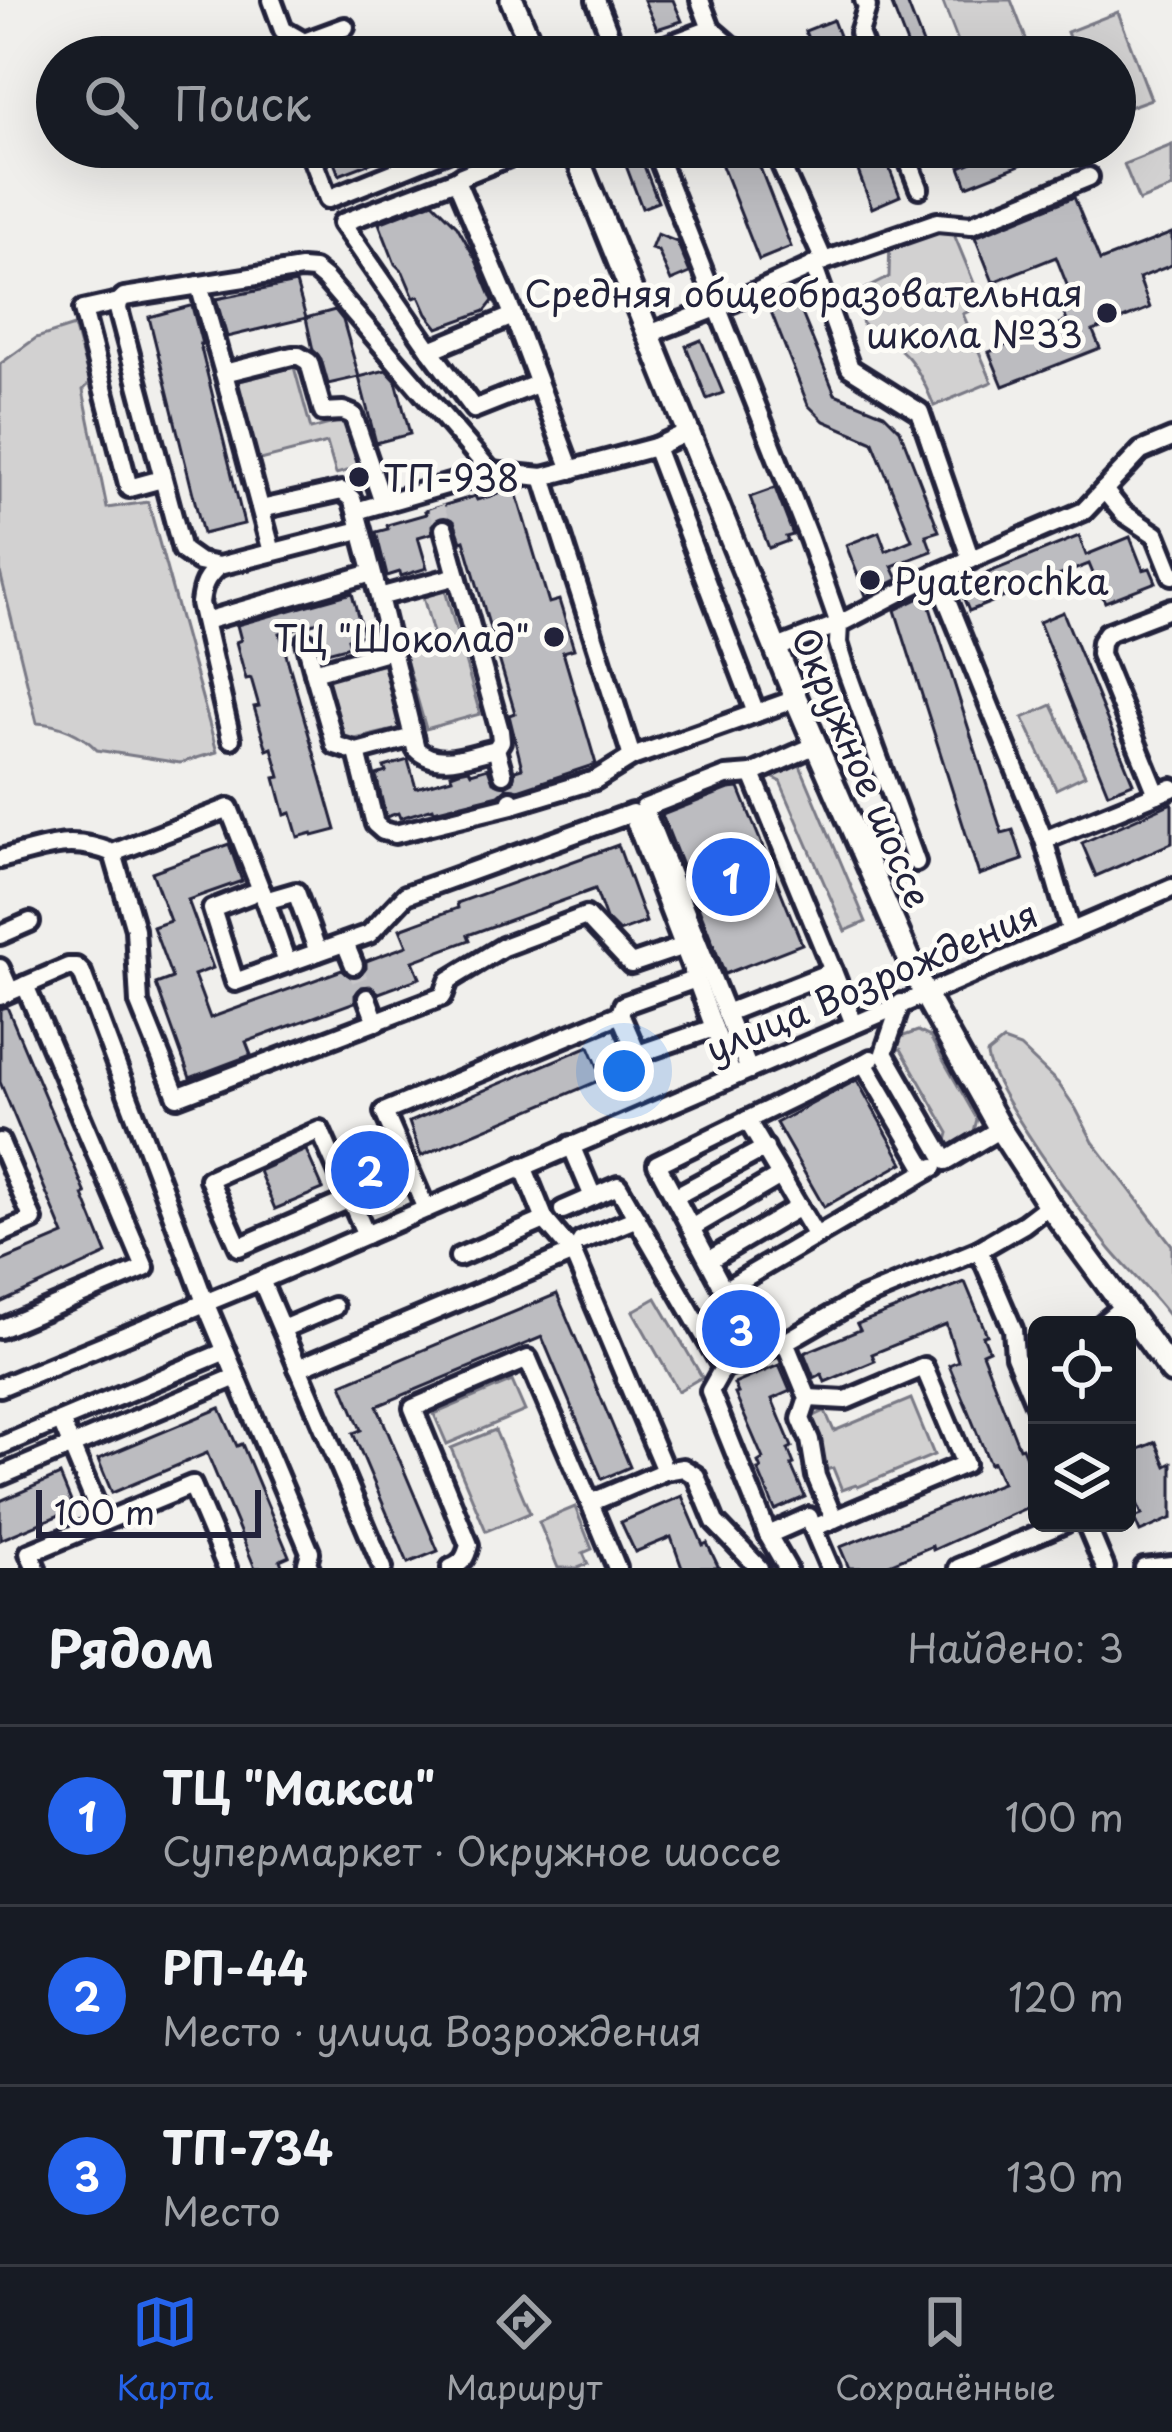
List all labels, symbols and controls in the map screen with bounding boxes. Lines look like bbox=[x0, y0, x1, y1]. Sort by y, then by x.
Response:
search box bbox=[36, 36, 1136, 168]
text: Поиск bbox=[174, 68, 311, 136]
icon: search bbox=[78, 69, 144, 135]
place label: Средняя общеобразовательная школа №33 bbox=[524, 265, 1083, 360]
marker: Средняя общеобразовательная школа №33 bbox=[1094, 300, 1120, 326]
place label: ТП-938 bbox=[383, 450, 519, 504]
marker: ТП-938 bbox=[346, 464, 372, 490]
place label: Pyaterochka bbox=[894, 553, 1109, 607]
marker: Pyaterochka bbox=[857, 567, 883, 593]
place label: ТЦ "Шоколад" bbox=[273, 610, 530, 664]
street label: Окружное шоссе bbox=[779, 618, 947, 916]
marker: ТЦ "Шоколад" bbox=[541, 624, 567, 650]
pin: 1 bbox=[692, 832, 770, 922]
street label: улица Возрождения bbox=[696, 886, 1046, 1074]
your location bbox=[594, 1041, 654, 1101]
pin: 2 bbox=[331, 1125, 409, 1215]
pin: 3 bbox=[702, 1284, 780, 1374]
map controls bbox=[1028, 1316, 1136, 1532]
button: locate bbox=[1028, 1316, 1136, 1424]
button: layers bbox=[1028, 1424, 1136, 1532]
scale bar bbox=[36, 1484, 261, 1537]
text: 100 m bbox=[54, 1486, 155, 1536]
text: Рядом bbox=[48, 1608, 214, 1685]
text: Найдено: 3 bbox=[907, 1617, 1124, 1676]
text: ТЦ "Макси" bbox=[162, 1752, 435, 1820]
text: 1 bbox=[78, 1786, 96, 1845]
text: 100 m bbox=[1005, 1786, 1124, 1845]
text: Супермаркет · Окружное шоссе bbox=[162, 1820, 782, 1879]
text: РП-44 bbox=[162, 1932, 308, 2000]
text: 2 bbox=[73, 1966, 101, 2025]
text: 120 m bbox=[1008, 1966, 1124, 2025]
text: Место · улица Возрождения bbox=[162, 2000, 702, 2059]
text: ТП-734 bbox=[162, 2112, 333, 2180]
text: 3 bbox=[74, 2146, 100, 2205]
text: 130 m bbox=[1006, 2146, 1124, 2205]
text: Место bbox=[162, 2180, 281, 2239]
tab: Карта bbox=[116, 2289, 213, 2411]
tab: Маршрут bbox=[446, 2289, 602, 2411]
tab: Сохранённые bbox=[835, 2289, 1056, 2411]

